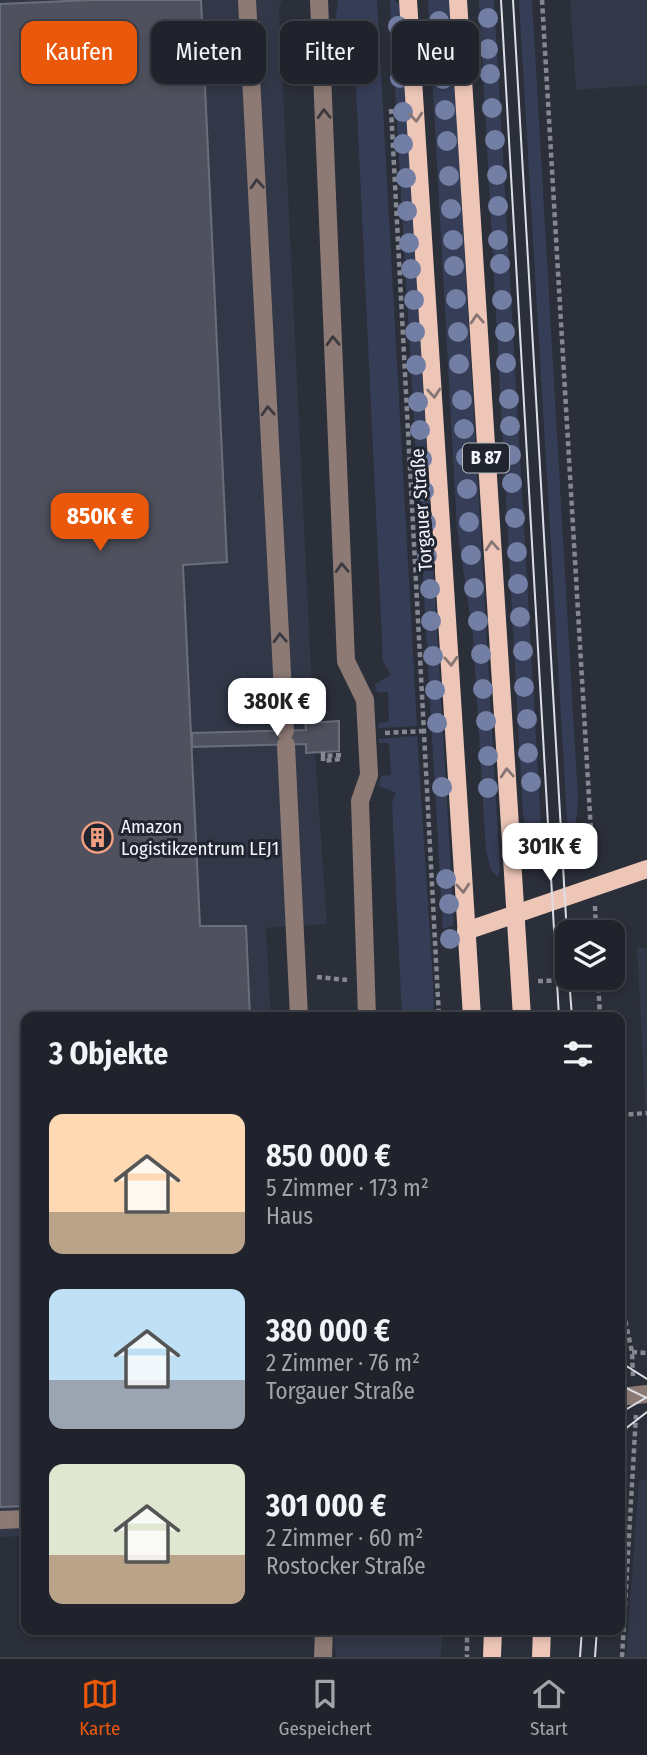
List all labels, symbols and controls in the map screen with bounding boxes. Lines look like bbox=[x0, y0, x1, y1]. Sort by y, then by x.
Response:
chip: Kaufen bbox=[21, 21, 137, 84]
chip: Mieten bbox=[151, 21, 266, 84]
chip: Filter bbox=[280, 21, 378, 84]
chip: Neu bbox=[392, 21, 479, 84]
one-way arrow bbox=[316, 108, 331, 119]
one-way arrow bbox=[408, 112, 423, 123]
one-way arrow bbox=[249, 178, 264, 189]
one-way arrow bbox=[469, 314, 484, 325]
one-way arrow bbox=[325, 335, 340, 346]
one-way arrow bbox=[427, 388, 442, 399]
one-way arrow bbox=[261, 405, 276, 416]
road number: B 87 bbox=[463, 444, 509, 472]
street label: Torgauer Straße bbox=[406, 448, 437, 572]
pin: 850K € bbox=[43, 494, 157, 553]
text: 850K € bbox=[67, 502, 133, 530]
one-way arrow bbox=[484, 541, 499, 552]
one-way arrow bbox=[335, 563, 350, 574]
one-way arrow bbox=[273, 632, 288, 643]
one-way arrow bbox=[444, 656, 459, 667]
pin: 380K € bbox=[220, 678, 334, 738]
text: 380K € bbox=[244, 687, 310, 715]
one-way arrow bbox=[499, 768, 514, 779]
place label: Amazon Logistikzentrum LEJ1 bbox=[121, 815, 279, 860]
building icon: Amazon Logistikzentrum LEJ1 bbox=[81, 820, 115, 854]
pin: 301K € bbox=[493, 824, 607, 883]
text: 301K € bbox=[518, 832, 582, 860]
one-way arrow bbox=[456, 883, 471, 894]
map controls bbox=[555, 920, 625, 990]
button: layers bbox=[555, 920, 625, 990]
icon: filters bbox=[559, 1035, 597, 1073]
text: 3 Objekte bbox=[49, 1036, 168, 1072]
text: 850 000 € bbox=[266, 1138, 391, 1174]
icon: home bbox=[105, 1142, 189, 1226]
text: 5 Zimmer · 173 m² bbox=[266, 1174, 429, 1202]
text: Haus bbox=[266, 1202, 313, 1230]
text: 380 000 € bbox=[266, 1313, 390, 1349]
icon: home bbox=[105, 1317, 189, 1401]
text: 2 Zimmer · 76 m² bbox=[266, 1349, 420, 1377]
text: Torgauer Straße bbox=[266, 1377, 415, 1405]
text: 301 000 € bbox=[266, 1488, 386, 1524]
icon: home bbox=[105, 1492, 189, 1576]
text: 2 Zimmer · 60 m² bbox=[266, 1524, 423, 1552]
text: Rostocker Straße bbox=[266, 1552, 426, 1580]
tab: Karte bbox=[79, 1675, 120, 1740]
tab: Gespeichert bbox=[279, 1675, 372, 1740]
tab: Start bbox=[530, 1675, 568, 1740]

